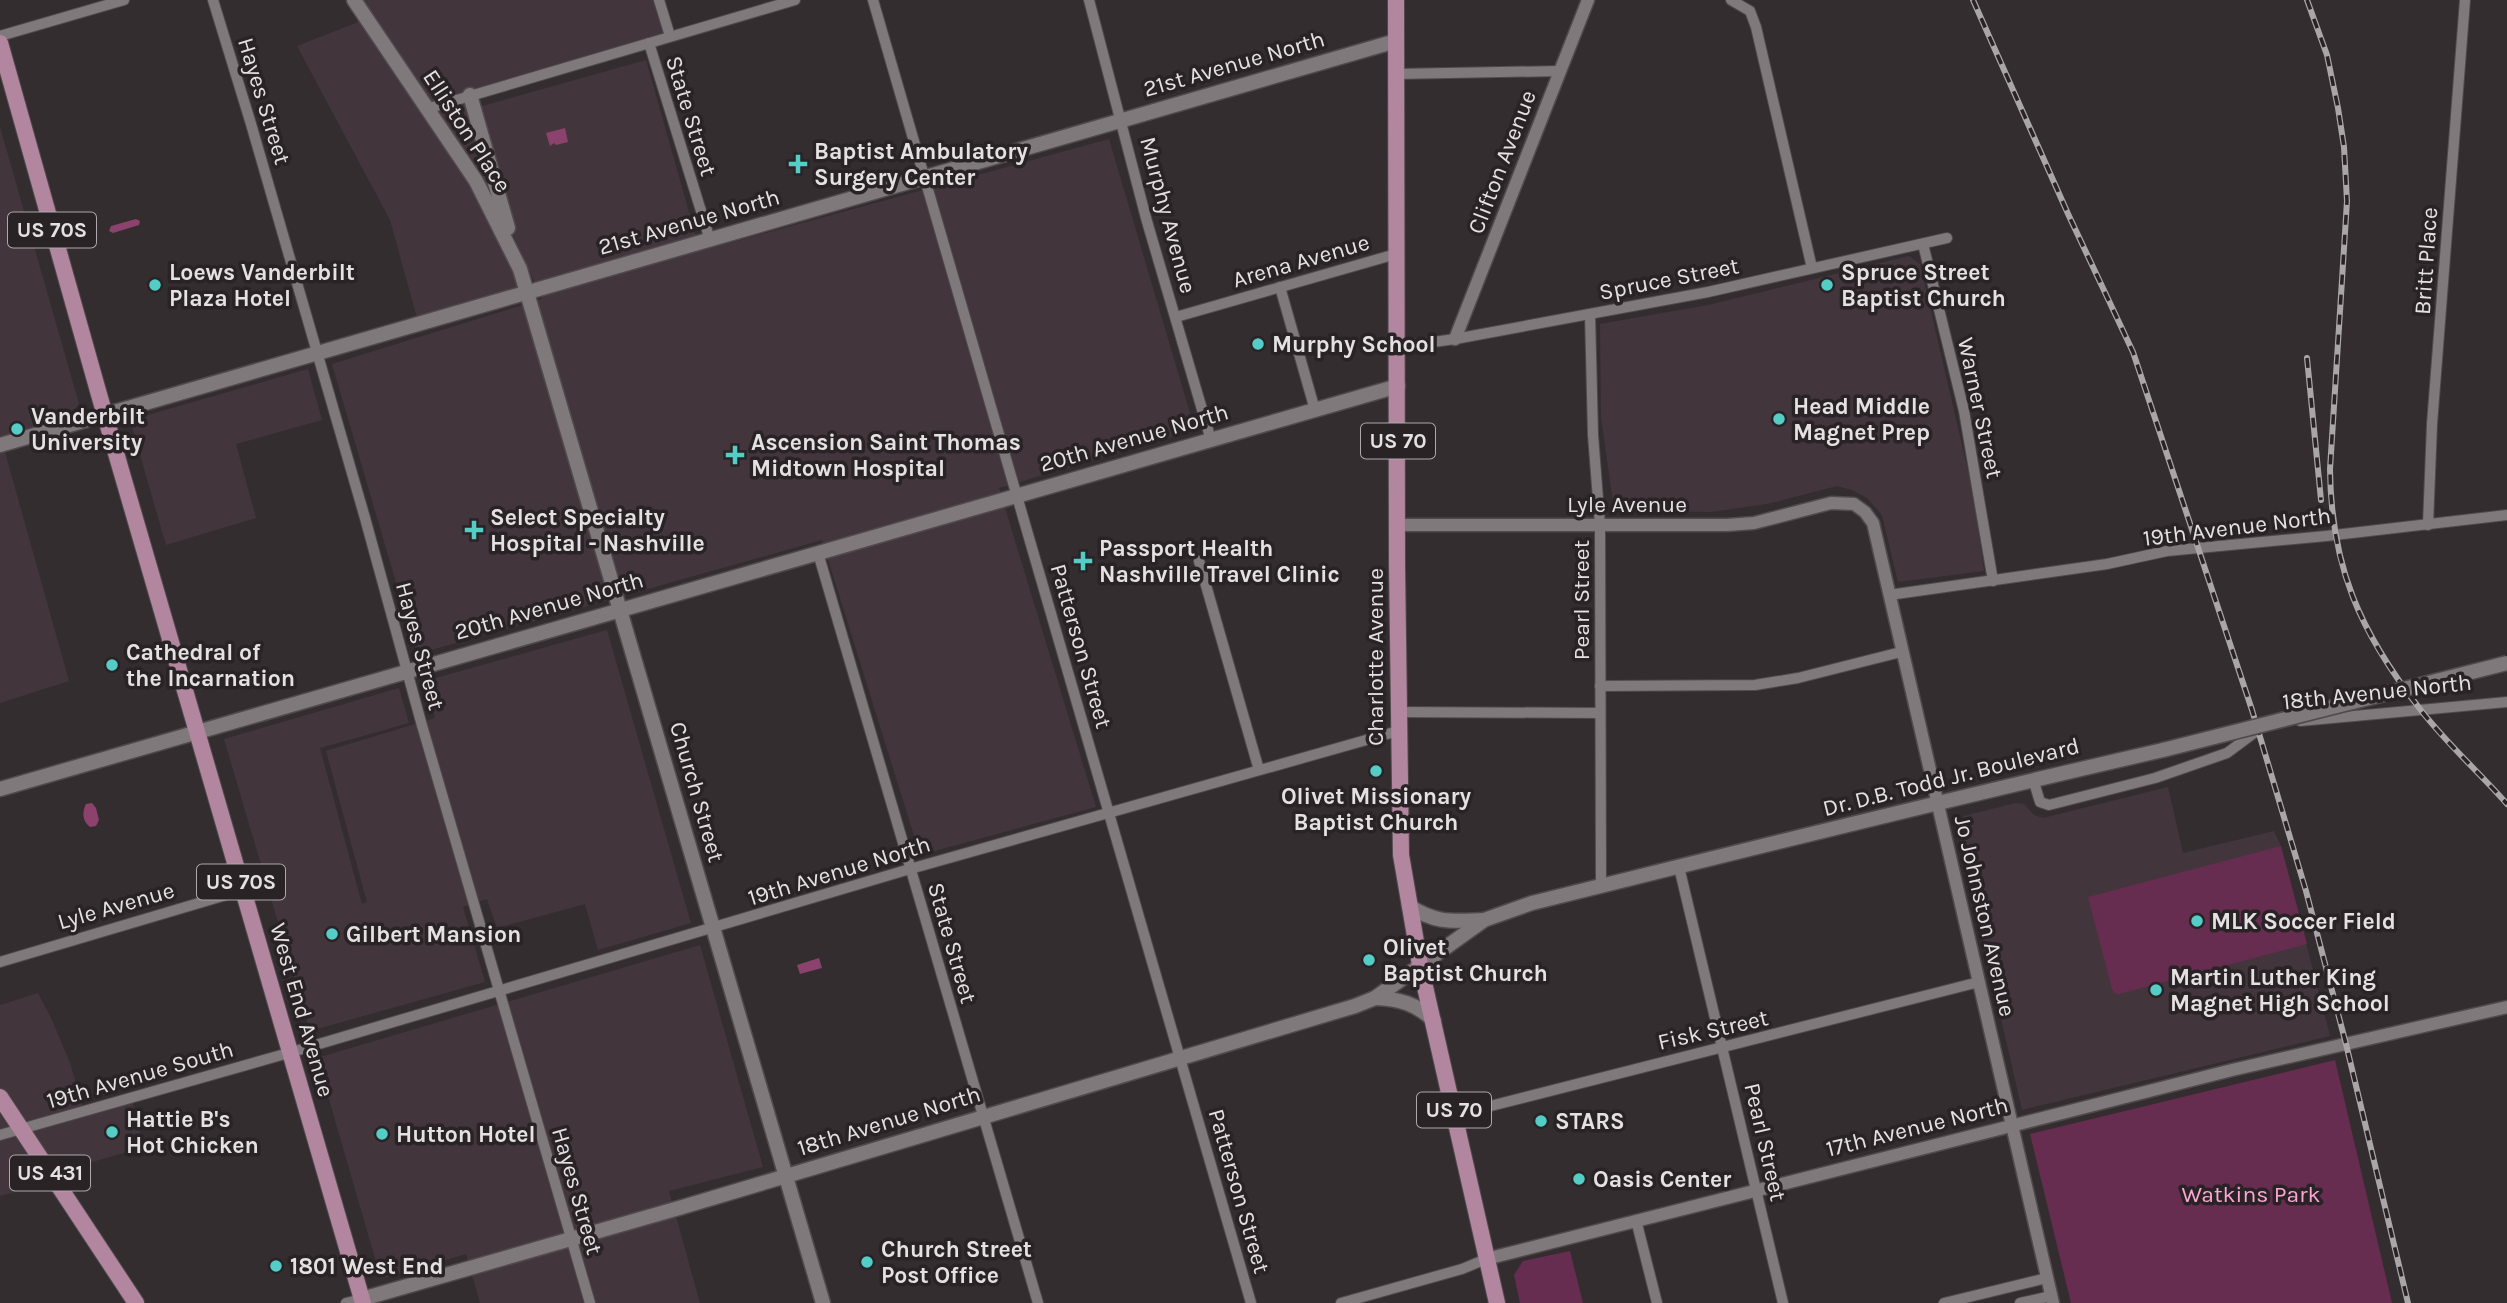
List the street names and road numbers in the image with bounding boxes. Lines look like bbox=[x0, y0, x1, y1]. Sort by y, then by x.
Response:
street label: 21st Avenue North bbox=[1140, 25, 1328, 103]
street label: Hayes Street bbox=[232, 34, 296, 168]
street label: State Street bbox=[660, 53, 722, 180]
street label: Elliston Place bbox=[417, 65, 517, 197]
street label: Clifton Avenue bbox=[1462, 86, 1542, 238]
street label: Murphy Avenue bbox=[1134, 134, 1202, 296]
street label: 21st Avenue North bbox=[595, 183, 783, 261]
street label: Britt Place bbox=[2409, 206, 2443, 316]
road number: US 70S bbox=[8, 212, 96, 247]
street label: Arena Avenue bbox=[1229, 229, 1373, 293]
street label: Spruce Street bbox=[1597, 252, 1742, 306]
street label: Warner Street bbox=[1952, 335, 2008, 481]
street label: 20th Avenue North bbox=[1036, 398, 1232, 478]
road number: US 70 bbox=[1361, 424, 1435, 458]
street label: Lyle Avenue bbox=[1567, 491, 1687, 518]
street label: 19th Avenue North bbox=[2141, 502, 2333, 552]
street label: Pearl Street bbox=[1568, 539, 1595, 660]
street label: Patterson Street bbox=[1045, 561, 1117, 732]
street label: 20th Avenue North bbox=[451, 566, 647, 646]
street label: Charlotte Avenue bbox=[1362, 568, 1389, 746]
street label: Hayes Street bbox=[390, 579, 450, 713]
street label: 18th Avenue North bbox=[2281, 669, 2473, 715]
street label: Church Street bbox=[664, 719, 730, 866]
street label: Dr. D.B. Todd Jr. Boulevard bbox=[1820, 732, 2082, 822]
street label: Jo Johnston Avenue bbox=[1949, 813, 2021, 1019]
street label: 19th Avenue North bbox=[745, 830, 933, 912]
road number: US 70S bbox=[197, 864, 285, 900]
street label: Lyle Avenue bbox=[54, 876, 178, 936]
street label: State Street bbox=[922, 880, 982, 1007]
street label: West End Avenue bbox=[264, 920, 340, 1100]
street label: Fisk Street bbox=[1655, 1004, 1771, 1056]
street label: 19th Avenue South bbox=[44, 1035, 236, 1115]
street label: 18th Avenue North bbox=[794, 1080, 984, 1162]
street label: Pearl Street bbox=[1738, 1080, 1792, 1204]
street label: 17th Avenue North bbox=[1823, 1091, 2011, 1163]
road number: US 70 bbox=[1417, 1092, 1491, 1128]
street label: Patterson Street bbox=[1203, 1106, 1275, 1277]
street label: Hayes Street bbox=[546, 1124, 608, 1258]
road number: US 431 bbox=[10, 1156, 90, 1190]

